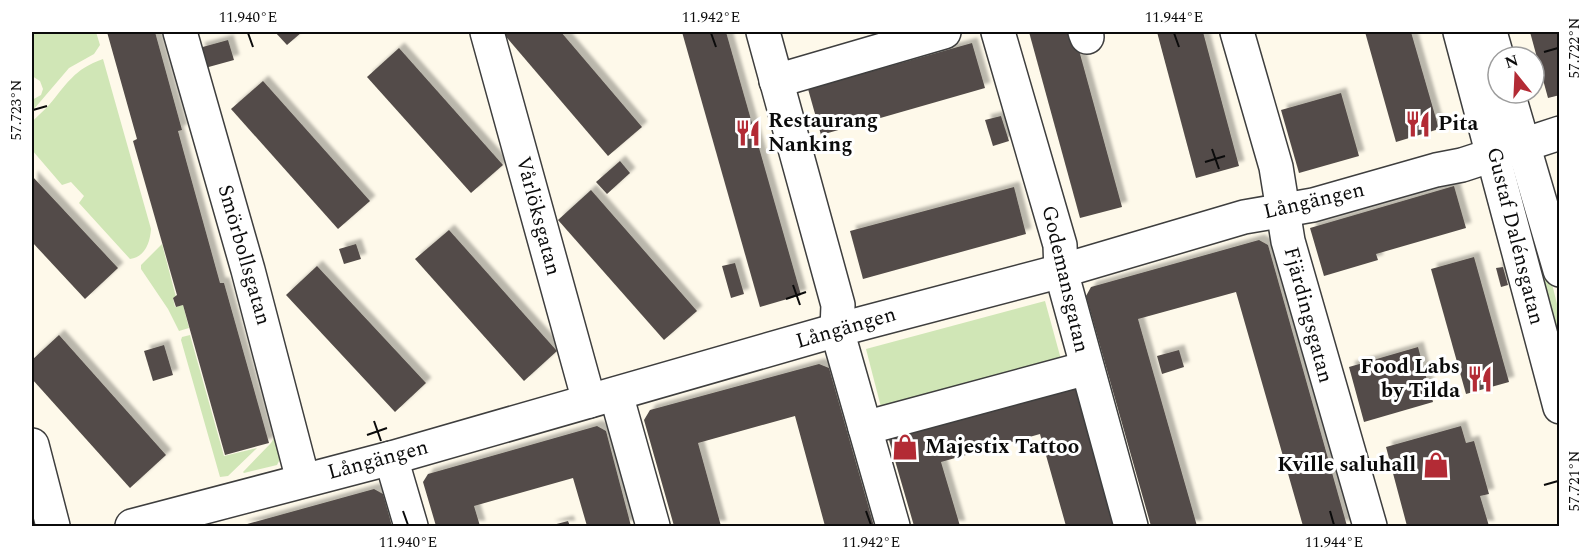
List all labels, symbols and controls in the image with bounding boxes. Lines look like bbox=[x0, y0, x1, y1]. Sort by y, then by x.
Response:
text: 11.940°E bbox=[219, 6, 277, 29]
text: 11.942°E bbox=[682, 6, 740, 29]
text: 11.944°E bbox=[1145, 6, 1203, 29]
text: 57.722°N bbox=[1563, 18, 1586, 78]
north arrow bbox=[1486, 45, 1546, 105]
text: N bbox=[1502, 48, 1522, 75]
text: 57.723°N bbox=[5, 80, 28, 140]
place label: Restaurang Nanking bbox=[768, 105, 878, 161]
place label: Pita bbox=[1438, 108, 1478, 140]
restaurant icon: Pita bbox=[1403, 109, 1433, 139]
restaurant icon: Restaurang Nanking bbox=[733, 118, 763, 148]
street label: Gustaf Dalénsgatan bbox=[1477, 144, 1553, 328]
street label: Vårlöksgatan bbox=[507, 153, 569, 279]
street label: Långängen bbox=[1260, 174, 1368, 228]
street label: Smörbollsgatan bbox=[209, 181, 279, 329]
street label: Godemansgatan bbox=[1033, 202, 1097, 356]
street label: Fjärdingsgatan bbox=[1274, 243, 1342, 387]
street label: Långängen bbox=[792, 298, 900, 358]
place label: Food Labs by Tilda bbox=[1360, 351, 1460, 407]
restaurant icon: Food Labs by Tilda bbox=[1465, 364, 1495, 394]
street label: Långängen bbox=[324, 431, 432, 489]
place label: Majestix Tattoo bbox=[925, 431, 1079, 463]
shop icon: Majestix Tattoo bbox=[890, 432, 920, 462]
place label: Kville saluhall bbox=[1277, 449, 1416, 481]
shop icon: Kville saluhall bbox=[1421, 450, 1451, 480]
text: 57.721°N bbox=[1563, 451, 1586, 511]
text: 11.940°E bbox=[379, 531, 437, 554]
text: 11.942°E bbox=[842, 531, 900, 554]
text: 11.944°E bbox=[1305, 531, 1363, 554]

